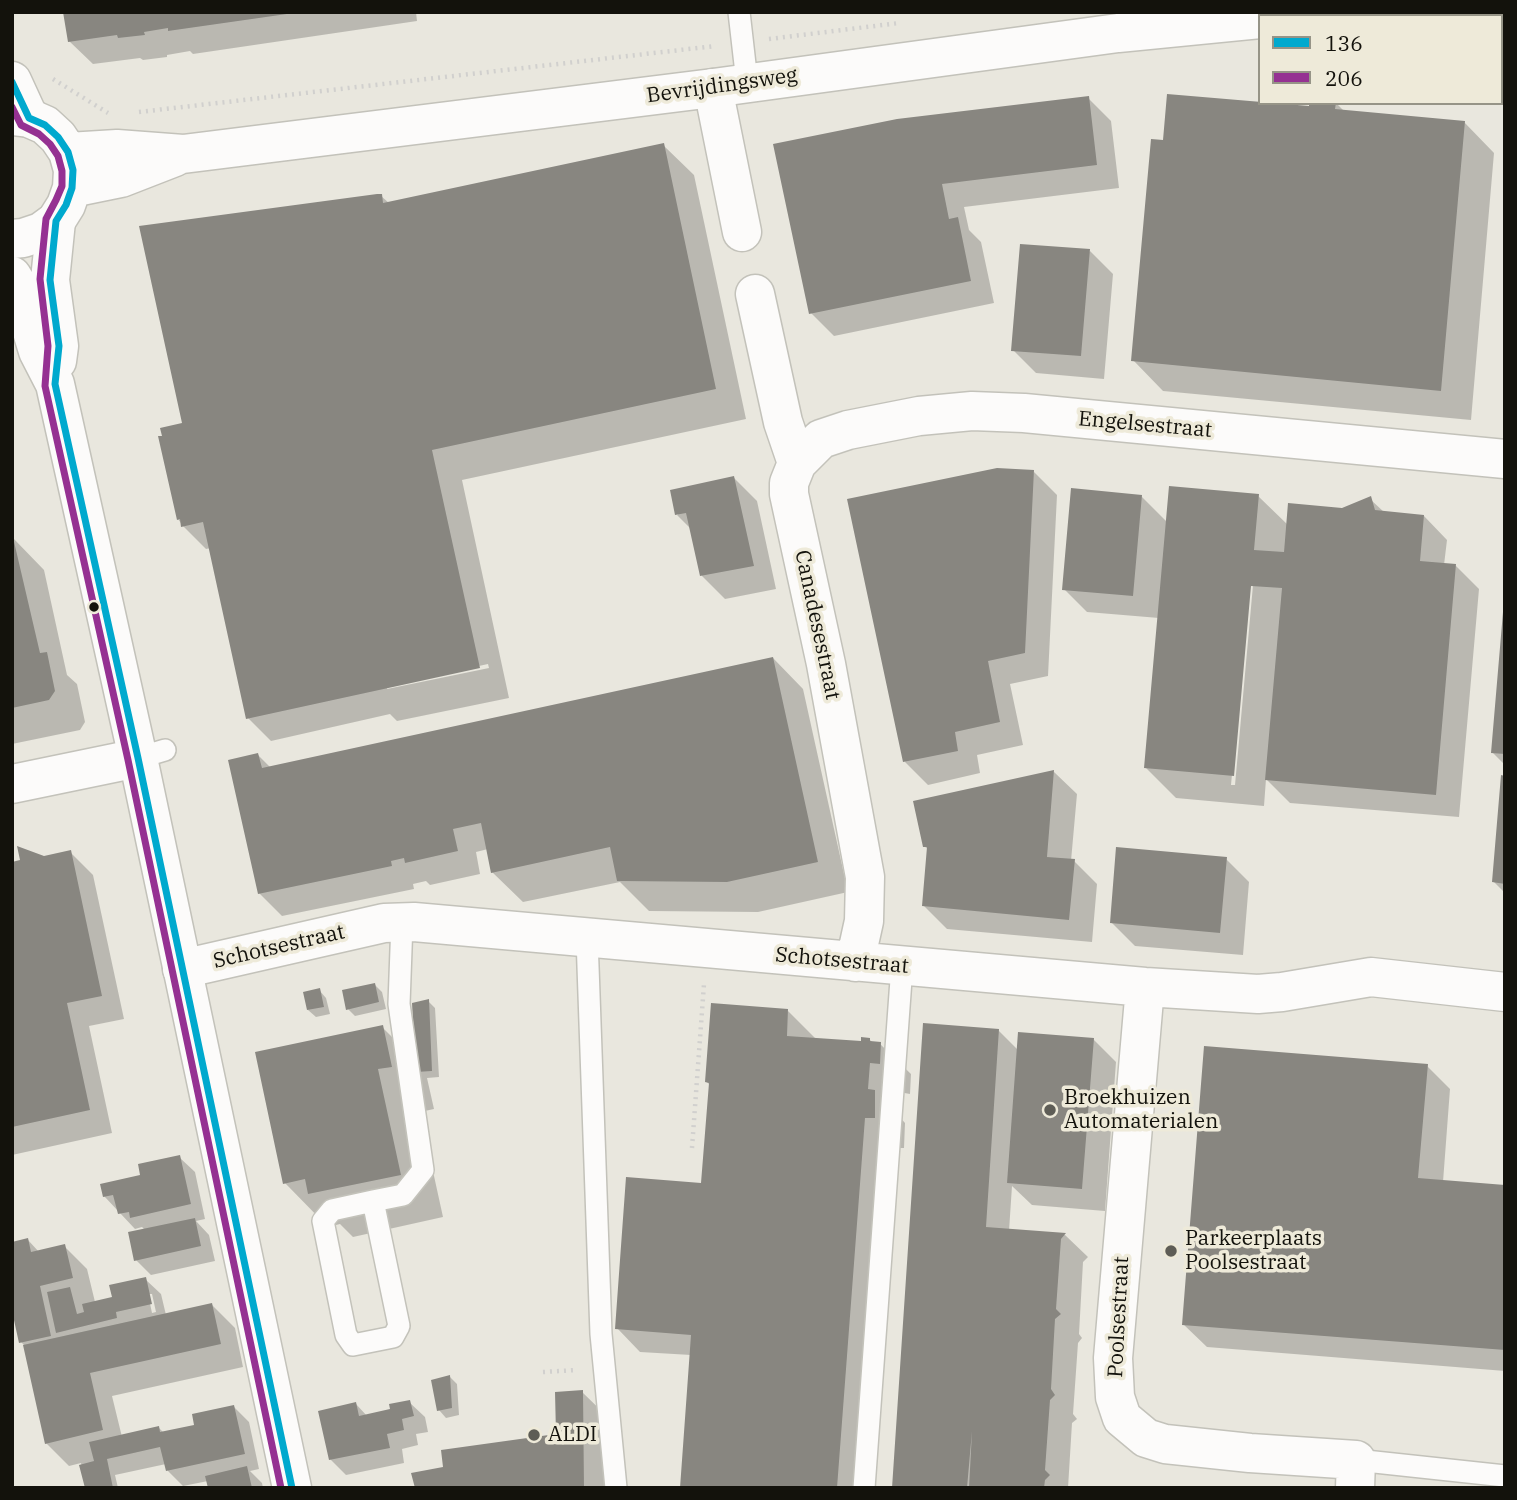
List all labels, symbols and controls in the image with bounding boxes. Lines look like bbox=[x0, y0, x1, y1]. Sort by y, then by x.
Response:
legend bbox=[1258, 14, 1503, 105]
text: 136 bbox=[1325, 29, 1363, 57]
street label: Bevrijdingsweg bbox=[645, 63, 799, 109]
text: 206 bbox=[1325, 64, 1363, 92]
street label: Engelsestraat bbox=[1077, 407, 1213, 443]
street label: Canadesestraat bbox=[789, 548, 845, 702]
unlabelled marker bbox=[87, 600, 101, 614]
street label: Schotsestraat bbox=[211, 920, 347, 974]
street label: Schotsestraat bbox=[774, 943, 910, 979]
place label: Broekhuizen Automaterialen bbox=[1064, 1085, 1219, 1135]
marker: Broekhuizen Automaterialen bbox=[1042, 1102, 1058, 1118]
place label: Parkeerplaats Poolsestraat bbox=[1185, 1226, 1322, 1276]
marker: Parkeerplaats Poolsestraat bbox=[1163, 1243, 1179, 1259]
street label: Poolsestraat bbox=[1103, 1256, 1135, 1378]
place label: ALDI bbox=[548, 1422, 597, 1448]
marker: ALDI bbox=[526, 1427, 542, 1443]

